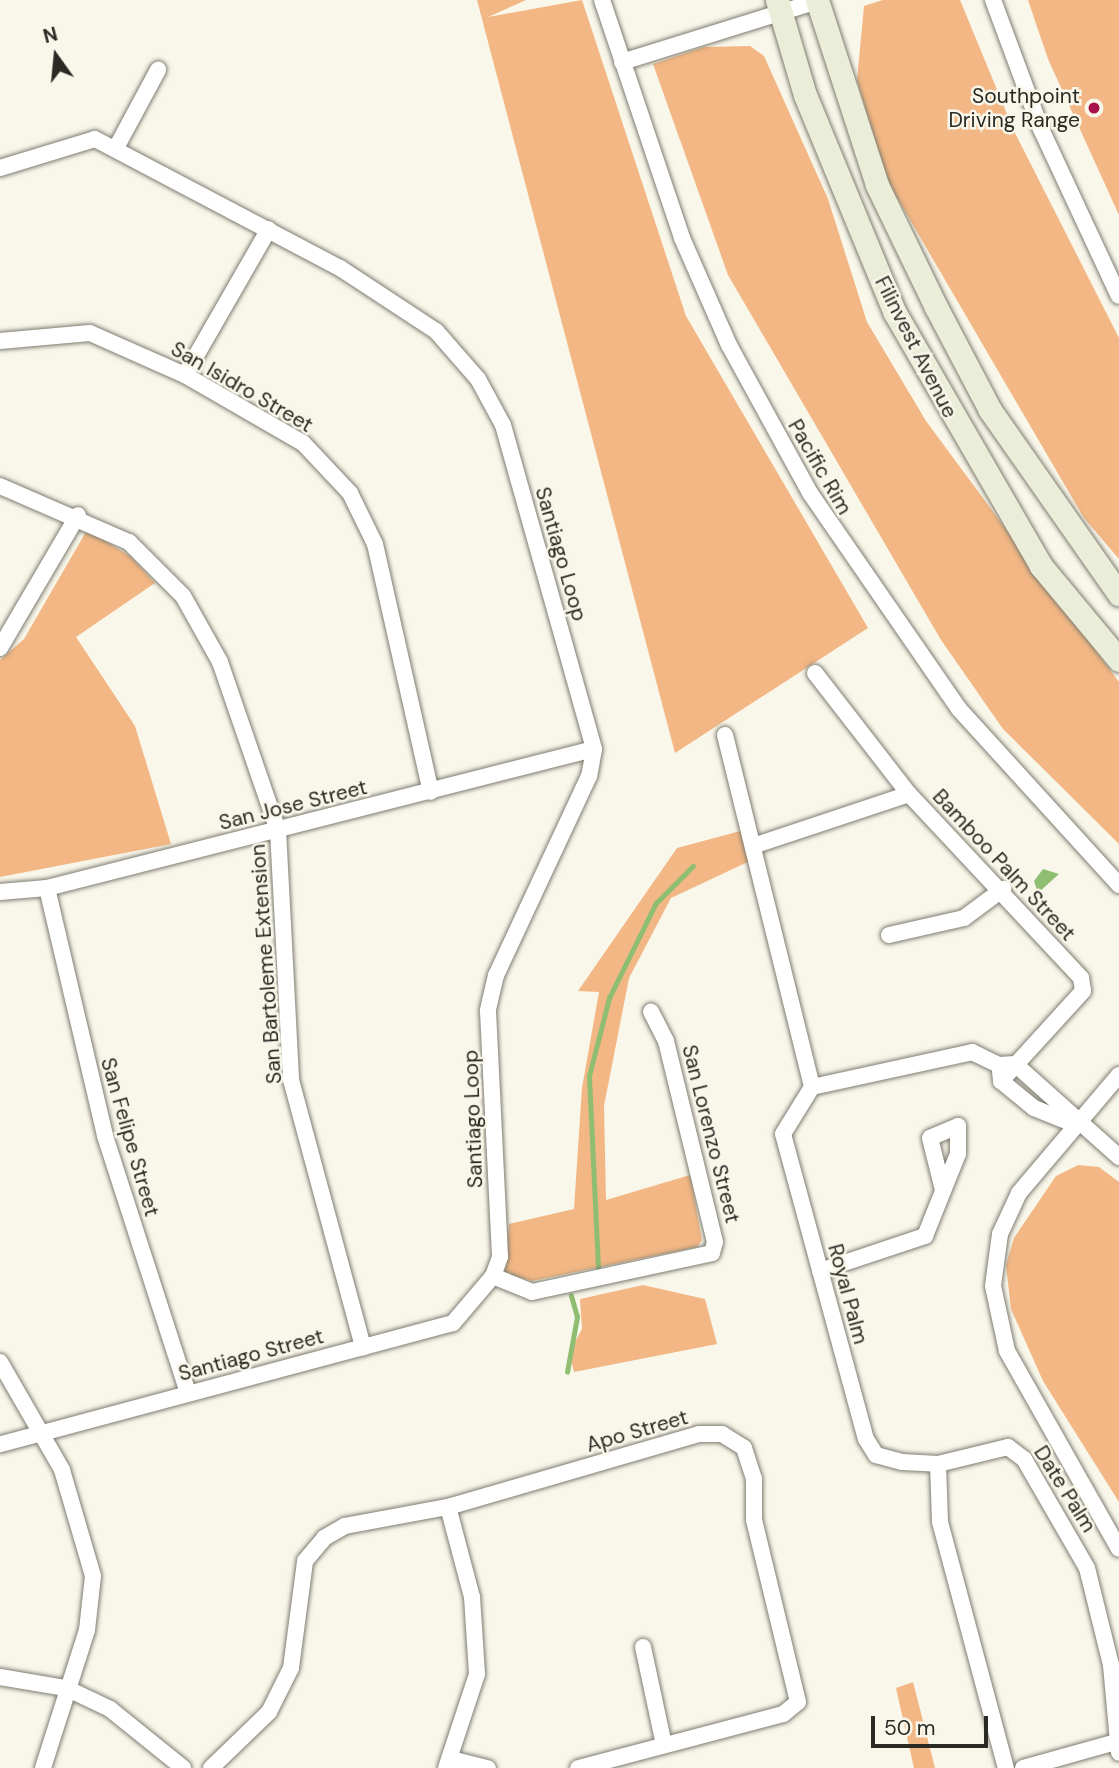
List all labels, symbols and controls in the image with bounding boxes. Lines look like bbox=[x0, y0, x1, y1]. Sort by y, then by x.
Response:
north arrow bbox=[21, 21, 91, 91]
text: N bbox=[40, 21, 60, 49]
place label: Southpoint Driving Range bbox=[948, 83, 1080, 133]
marker: Southpoint Driving Range bbox=[1086, 100, 1102, 116]
street label: Filinvest Avenue bbox=[869, 272, 963, 422]
street label: San Isidro Street bbox=[166, 336, 318, 438]
street label: Pacific Rim bbox=[783, 415, 857, 519]
street label: Santiago Loop bbox=[530, 484, 592, 624]
street label: San Jose Street bbox=[216, 774, 370, 836]
street label: Bamboo Palm Street bbox=[927, 784, 1081, 946]
street label: San Bartoleme Extension bbox=[245, 843, 287, 1085]
street label: San Lorenzo Street bbox=[677, 1042, 745, 1226]
street label: Santiago Loop bbox=[458, 1049, 488, 1189]
street label: San Felipe Street bbox=[95, 1055, 165, 1219]
street label: Royal Palm bbox=[823, 1241, 873, 1347]
street label: Santiago Street bbox=[176, 1324, 326, 1386]
street label: Apo Street bbox=[583, 1404, 691, 1458]
street label: Date Palm bbox=[1028, 1441, 1102, 1537]
scale bar bbox=[874, 1702, 991, 1746]
text: 50 m bbox=[884, 1714, 935, 1742]

